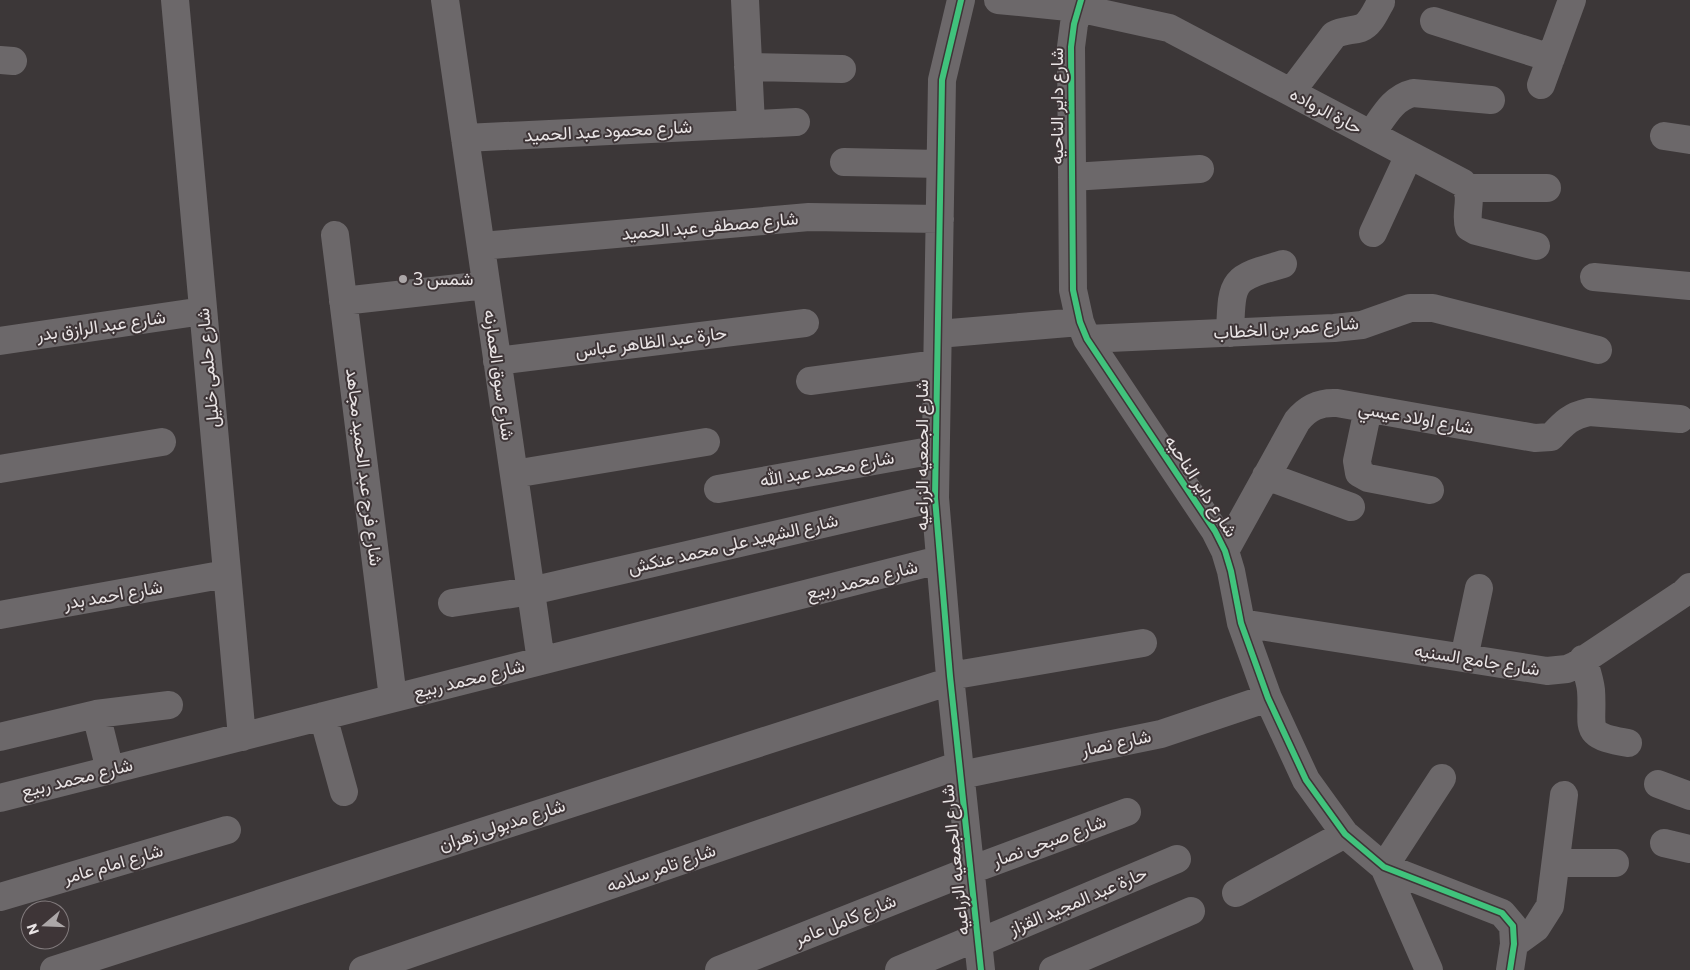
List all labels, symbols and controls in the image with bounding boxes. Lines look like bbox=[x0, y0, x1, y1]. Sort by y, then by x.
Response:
street label: شارع داير الناحيه bbox=[1045, 47, 1069, 165]
street label: حارة الرواده bbox=[1286, 82, 1366, 139]
street label: شارع محمود عبد الحميد bbox=[523, 115, 693, 147]
street label: شارع مصطفى عبد الحميد bbox=[620, 206, 800, 246]
place label: شمس 3 bbox=[413, 267, 474, 290]
marker: شمس 3 bbox=[397, 273, 409, 285]
street label: شارع عبد الرازق بدر bbox=[34, 305, 167, 347]
street label: شارع حلمى خليل bbox=[191, 307, 225, 429]
street label: شارع سوق العمارنه bbox=[478, 308, 520, 442]
street label: شارع عمر بن الخطاب bbox=[1212, 311, 1360, 345]
street label: حارة عبد الظاهر عباس bbox=[574, 321, 728, 362]
street label: شارع فرج عبد الحميد مجاهد bbox=[340, 367, 388, 567]
street label: شارع الجمعيه الزراعيه bbox=[910, 379, 934, 531]
street label: شارع اولاد عيسي bbox=[1356, 396, 1476, 443]
street label: شارع داير الناحيه bbox=[1159, 430, 1243, 542]
street label: شارع محمد عبد الله bbox=[758, 445, 896, 493]
street label: شارع الشهيد على محمد عنكش bbox=[626, 508, 840, 580]
street label: شارع محمد ربيع bbox=[804, 555, 920, 605]
street label: شارع احمد بدر bbox=[61, 574, 164, 616]
street label: شارع جامع السنيه bbox=[1413, 638, 1541, 682]
street label: شارع محمد ربيع bbox=[411, 654, 527, 704]
street label: شارع نصار bbox=[1078, 724, 1153, 762]
street label: شارع محمد ربيع bbox=[19, 753, 135, 803]
street label: شارع الجمعيه الزراعيه bbox=[935, 783, 975, 937]
street label: شارع مدبولى زهران bbox=[436, 793, 568, 857]
street label: شارع صبحى نصار bbox=[988, 809, 1109, 873]
street label: شارع امام عامر bbox=[59, 838, 166, 890]
street label: شارع تامر سلامه bbox=[603, 838, 719, 898]
street label: حارة عبد المجيد القزاز bbox=[1004, 861, 1150, 940]
street label: شارع كامل عامر bbox=[789, 889, 900, 952]
north arrow bbox=[20, 900, 70, 950]
text: N bbox=[22, 922, 42, 937]

